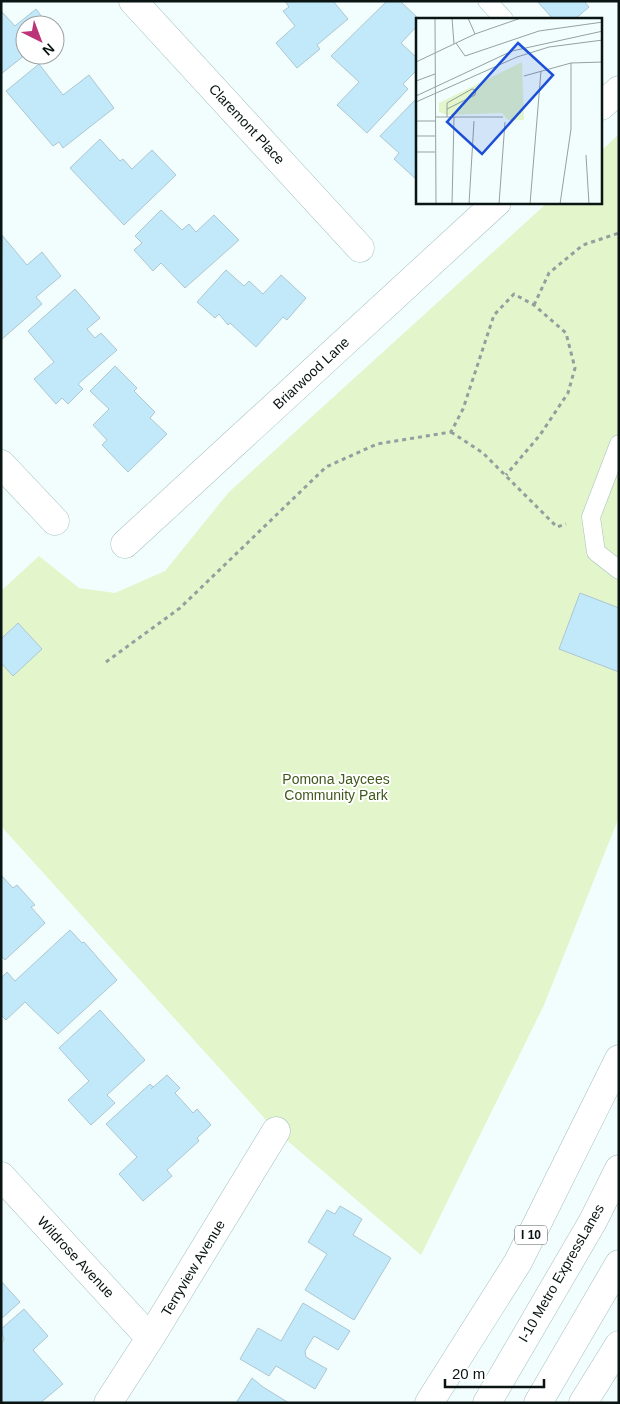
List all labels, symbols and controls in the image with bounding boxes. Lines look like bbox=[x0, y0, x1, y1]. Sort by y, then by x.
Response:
north arrow bbox=[15, 15, 65, 65]
inset map bbox=[416, 18, 602, 204]
text: N bbox=[40, 40, 58, 59]
street label: Claremont Place bbox=[206, 81, 288, 167]
street label: Briarwood Lane bbox=[270, 334, 352, 412]
park label: Pomona Jaycees Community Park bbox=[282, 771, 390, 803]
street label: I-10 Metro ExpressLanes bbox=[515, 1201, 607, 1345]
street label: Wildrose Avenue bbox=[34, 1213, 118, 1301]
street label: Terryview Avenue bbox=[158, 1217, 228, 1319]
road number: I 10 bbox=[515, 1226, 547, 1244]
scale bar bbox=[445, 1356, 544, 1388]
text: 20 m bbox=[452, 1365, 485, 1382]

